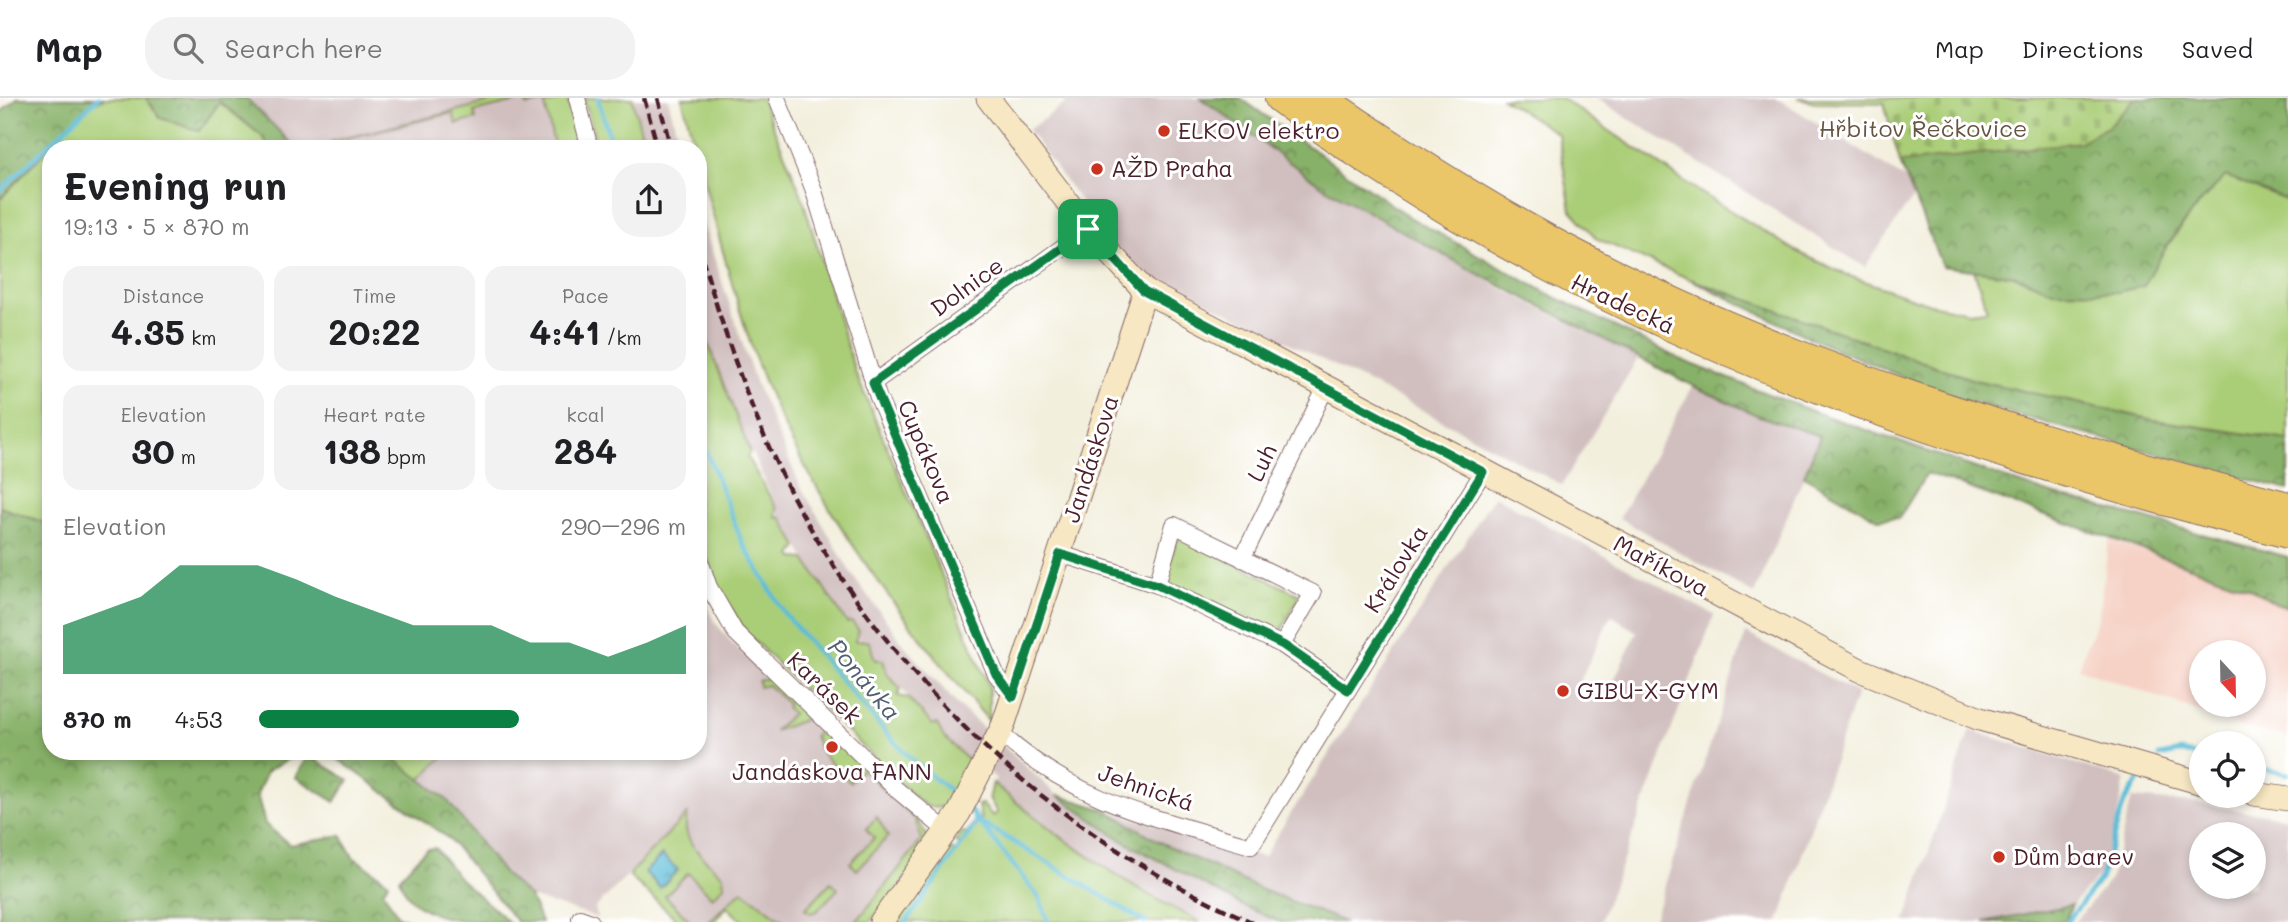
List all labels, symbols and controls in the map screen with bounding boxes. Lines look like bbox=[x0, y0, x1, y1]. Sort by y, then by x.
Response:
search box bbox=[145, 17, 635, 80]
text: Map bbox=[35, 27, 103, 70]
icon: search bbox=[169, 29, 207, 67]
text: Search here bbox=[225, 31, 383, 65]
text: Map bbox=[1935, 33, 1984, 64]
text: Directions bbox=[2022, 33, 2144, 64]
text: Saved bbox=[2182, 33, 2253, 64]
park label: Hřbitov Řečkovice bbox=[1819, 113, 2027, 143]
place label: ELKOV elektro bbox=[1178, 115, 1339, 145]
marker: ELKOV elektro bbox=[1156, 123, 1172, 139]
place label: AŽD Praha bbox=[1111, 153, 1233, 183]
text: Evening run bbox=[63, 160, 287, 210]
marker: AŽD Praha bbox=[1089, 161, 1105, 177]
button: share bbox=[612, 163, 686, 237]
pin bbox=[1058, 199, 1118, 259]
icon: arrive bbox=[1069, 210, 1107, 248]
text: 19:13 · 5 × 870 m bbox=[63, 211, 250, 241]
street label: Dolnice bbox=[924, 250, 1009, 323]
street label: Hradecká bbox=[1567, 266, 1680, 340]
text: Distance bbox=[123, 283, 204, 308]
text: Time bbox=[353, 283, 396, 308]
text: Pace bbox=[562, 283, 609, 308]
text: 4.35 bbox=[111, 308, 185, 354]
text: 20:22 bbox=[328, 308, 421, 354]
text: 4:41 bbox=[529, 308, 600, 354]
text: km bbox=[185, 325, 216, 350]
text: /km bbox=[600, 325, 642, 350]
street label: Jandáskova bbox=[1055, 391, 1125, 526]
street label: Cupákova bbox=[892, 395, 962, 508]
text: Elevation bbox=[121, 402, 206, 427]
text: Heart rate bbox=[323, 402, 426, 427]
text: kcal bbox=[567, 402, 604, 427]
text: 30 bbox=[131, 427, 175, 473]
text: 138 bbox=[323, 427, 381, 473]
text: 284 bbox=[554, 427, 617, 473]
street label: Luh bbox=[1239, 439, 1283, 486]
text: m bbox=[175, 444, 196, 469]
text: bpm bbox=[381, 444, 426, 469]
text: Elevation bbox=[63, 511, 166, 541]
text: 290–296 m bbox=[561, 511, 686, 541]
street label: Královka bbox=[1356, 519, 1434, 618]
street label: Maříkova bbox=[1609, 528, 1714, 603]
water label: Ponávka bbox=[822, 632, 908, 726]
north arrow bbox=[2189, 640, 2266, 718]
map controls bbox=[2189, 640, 2266, 899]
street label: Karásek bbox=[781, 645, 868, 730]
place label: GIBU-X-GYM bbox=[1577, 675, 1719, 705]
marker: GIBU-X-GYM bbox=[1555, 683, 1571, 699]
text: 870 m bbox=[63, 704, 131, 734]
text: 4:53 bbox=[175, 704, 223, 734]
button: locate bbox=[2189, 731, 2266, 808]
marker: Jandáskova FANN bbox=[824, 739, 840, 755]
place label: Jandáskova FANN bbox=[732, 756, 932, 786]
street label: Jehnická bbox=[1094, 757, 1198, 817]
button: layers bbox=[2189, 822, 2266, 899]
place label: Dům barev bbox=[2013, 841, 2134, 871]
marker: Dům barev bbox=[1991, 849, 2007, 865]

